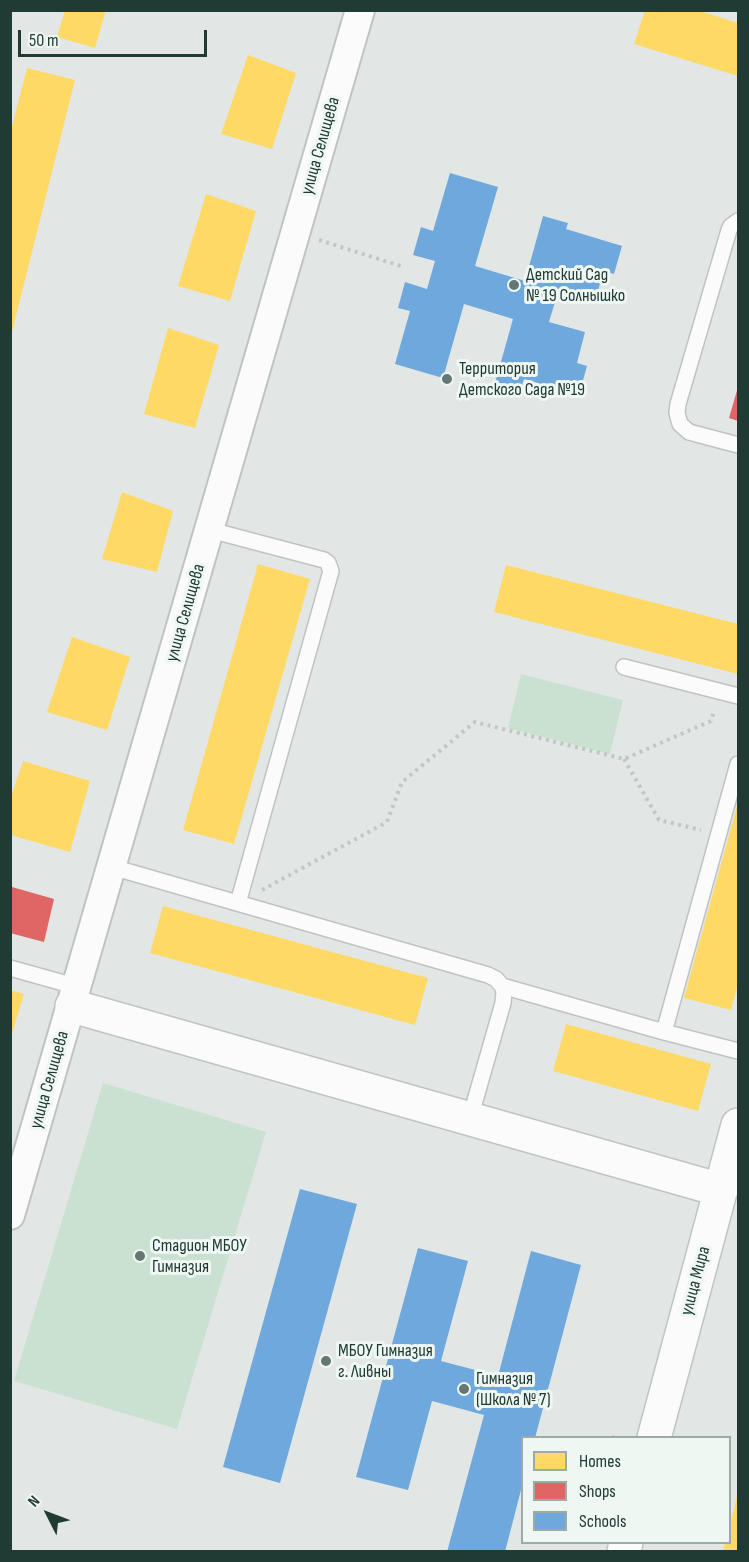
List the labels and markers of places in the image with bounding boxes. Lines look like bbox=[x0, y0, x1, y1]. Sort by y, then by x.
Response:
place label: Детский Сад № 19 Солнышко bbox=[526, 264, 625, 306]
marker: Детский Сад № 19 Солнышко bbox=[507, 278, 521, 292]
place label: Территория Детского Сада №19 bbox=[459, 358, 585, 400]
marker: Территория Детского Сада №19 bbox=[440, 372, 454, 386]
place label: Стадион МБОУ Гимназия bbox=[152, 1235, 247, 1278]
marker: Стадион МБОУ Гимназия bbox=[133, 1249, 147, 1263]
place label: МБОУ Гимназия г. Ливны bbox=[338, 1340, 433, 1382]
marker: МБОУ Гимназия г. Ливны bbox=[319, 1354, 333, 1368]
place label: Гимназия (Школа № 7) bbox=[476, 1368, 551, 1410]
marker: Гимназия (Школа № 7) bbox=[457, 1382, 471, 1396]

